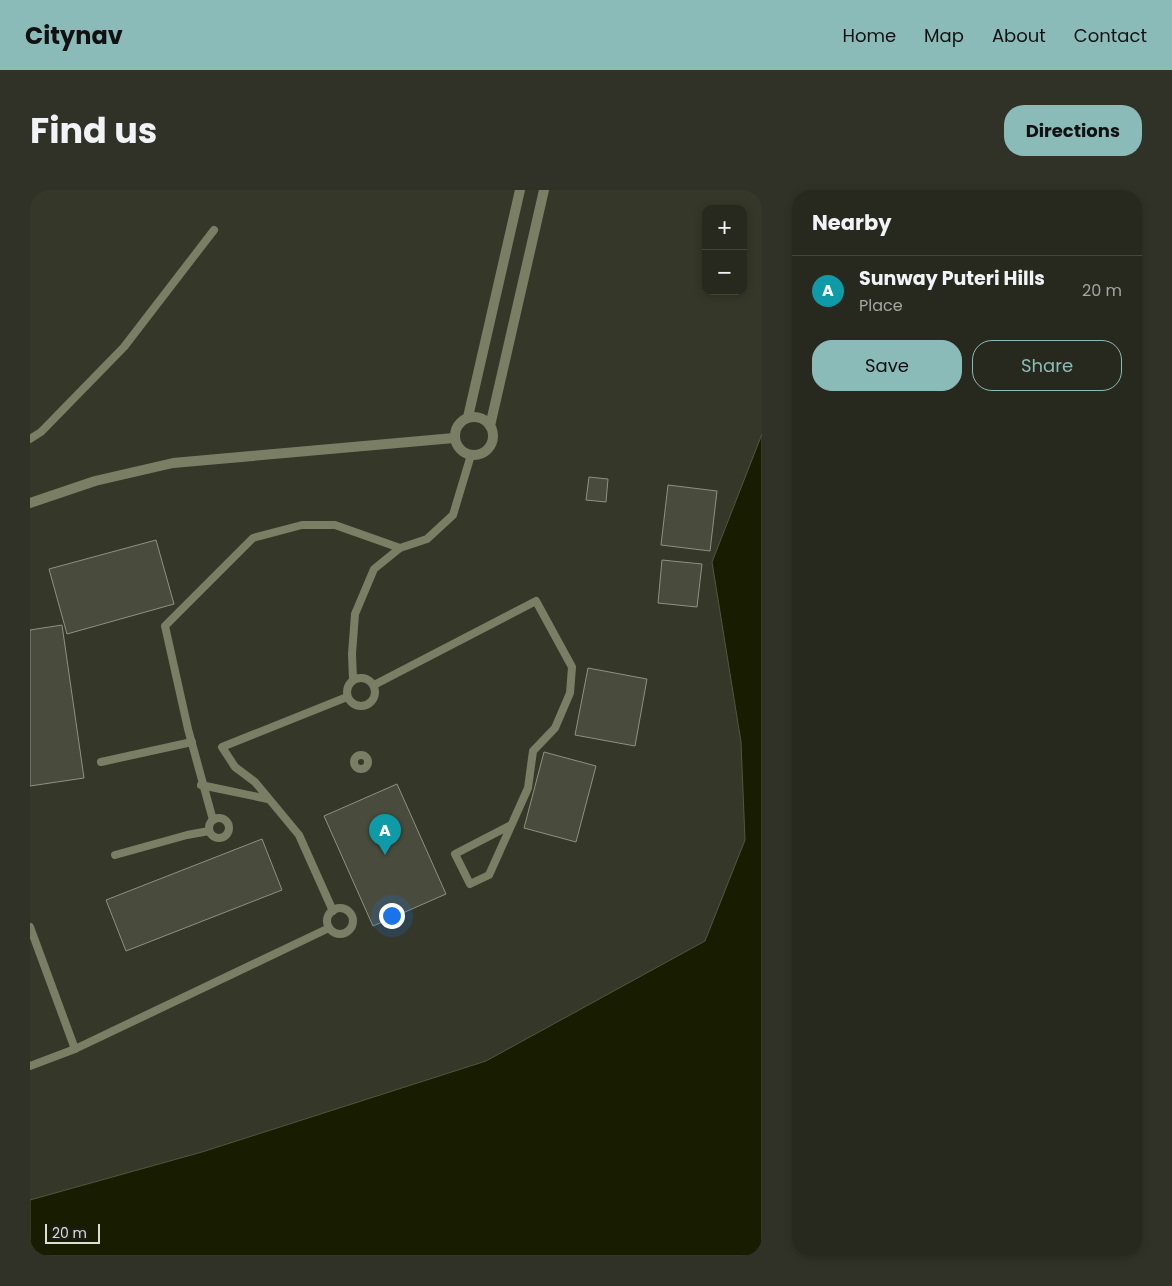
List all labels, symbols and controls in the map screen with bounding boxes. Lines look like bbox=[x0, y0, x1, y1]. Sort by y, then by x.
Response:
text: Citynav bbox=[25, 19, 123, 52]
text: Home bbox=[842, 23, 896, 48]
text: Map bbox=[924, 23, 964, 48]
text: About bbox=[992, 23, 1046, 48]
text: Contact bbox=[1074, 23, 1147, 48]
button: Directions bbox=[1004, 105, 1142, 156]
text: Find us bbox=[30, 106, 157, 155]
map controls bbox=[702, 205, 747, 295]
button: + bbox=[702, 205, 747, 250]
text: Nearby bbox=[812, 208, 892, 237]
button: − bbox=[702, 250, 747, 295]
text: Sunway Puteri Hills bbox=[859, 265, 1045, 292]
text: A bbox=[822, 279, 834, 302]
text: 20 m bbox=[1082, 279, 1122, 302]
text: Place bbox=[859, 294, 903, 317]
button: Save bbox=[812, 340, 962, 391]
button: Share bbox=[972, 340, 1122, 391]
pin: A bbox=[369, 814, 401, 855]
your location bbox=[379, 903, 405, 929]
scale bar bbox=[45, 1221, 100, 1244]
text: 20 m bbox=[52, 1223, 87, 1243]

